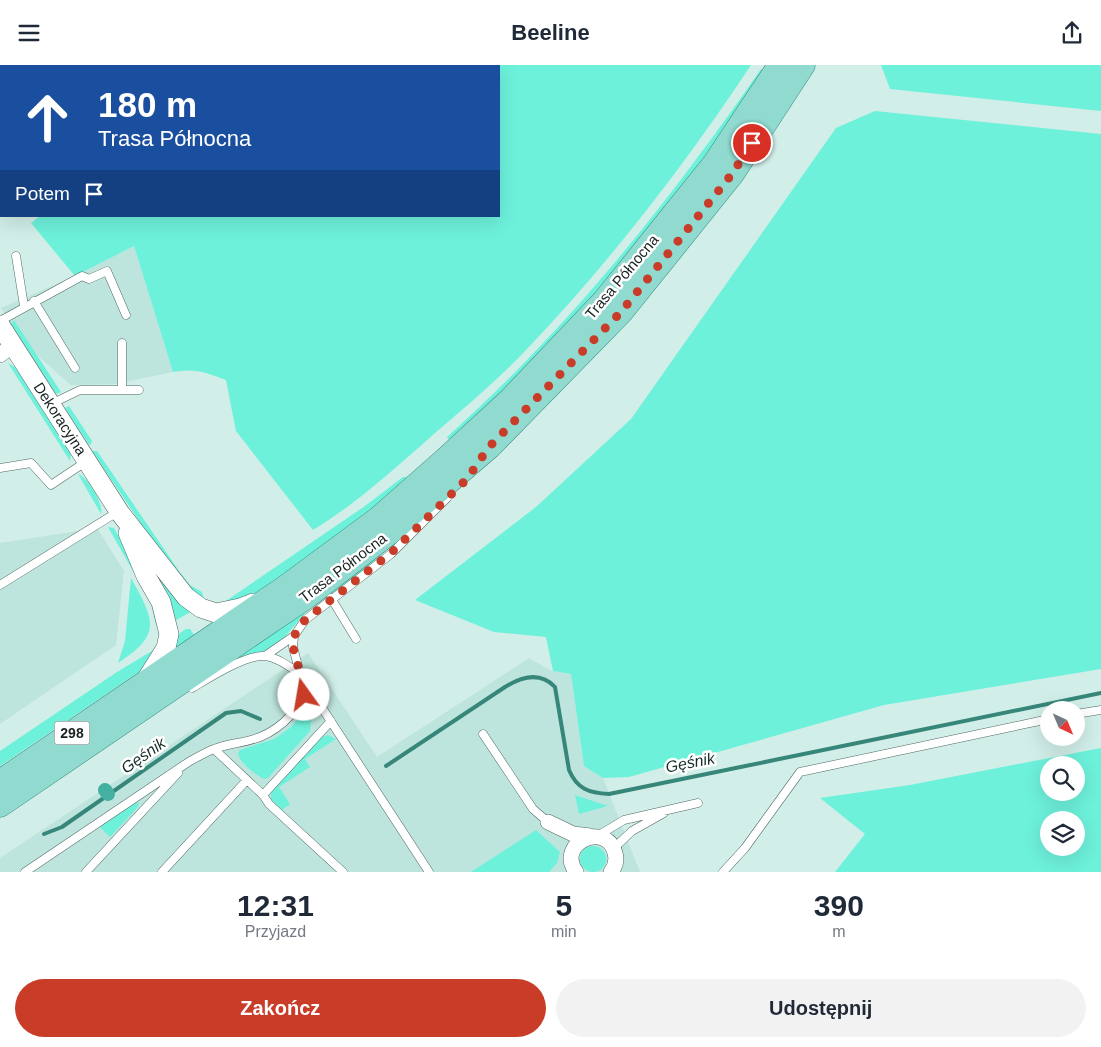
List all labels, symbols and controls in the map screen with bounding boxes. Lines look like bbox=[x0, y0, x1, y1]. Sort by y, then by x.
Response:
icon: menu bbox=[15, 19, 43, 47]
icon: share bbox=[1058, 19, 1086, 47]
text: Beeline bbox=[511, 20, 590, 45]
icon: ahead bbox=[15, 85, 80, 150]
text: 180 m bbox=[98, 85, 197, 124]
pin bbox=[731, 122, 773, 164]
text: Trasa Północna bbox=[98, 126, 251, 151]
icon: arrive bbox=[738, 129, 766, 157]
icon: arrive bbox=[80, 180, 108, 208]
text: Potem bbox=[15, 183, 70, 204]
street label: Trasa Północna bbox=[582, 231, 662, 322]
street label: Dekoracyjna bbox=[31, 379, 91, 459]
street label: Trasa Północna bbox=[296, 529, 390, 606]
position arrow bbox=[277, 668, 329, 720]
north arrow bbox=[1040, 701, 1085, 746]
map controls bbox=[1040, 701, 1085, 856]
road number: 298 bbox=[54, 721, 90, 745]
water label: Gęśnik bbox=[118, 734, 169, 777]
water label: Gęśnik bbox=[664, 749, 717, 776]
button: search bbox=[1040, 756, 1085, 801]
button: layers bbox=[1040, 811, 1085, 856]
text: 12:31 bbox=[237, 889, 314, 922]
text: 5 bbox=[555, 889, 572, 922]
text: 390 bbox=[814, 889, 864, 922]
text: Przyjazd bbox=[245, 923, 306, 940]
text: min bbox=[551, 923, 577, 940]
text: m bbox=[832, 923, 845, 940]
button: Zakończ bbox=[15, 979, 546, 1037]
button: Udostępnij bbox=[556, 979, 1086, 1037]

